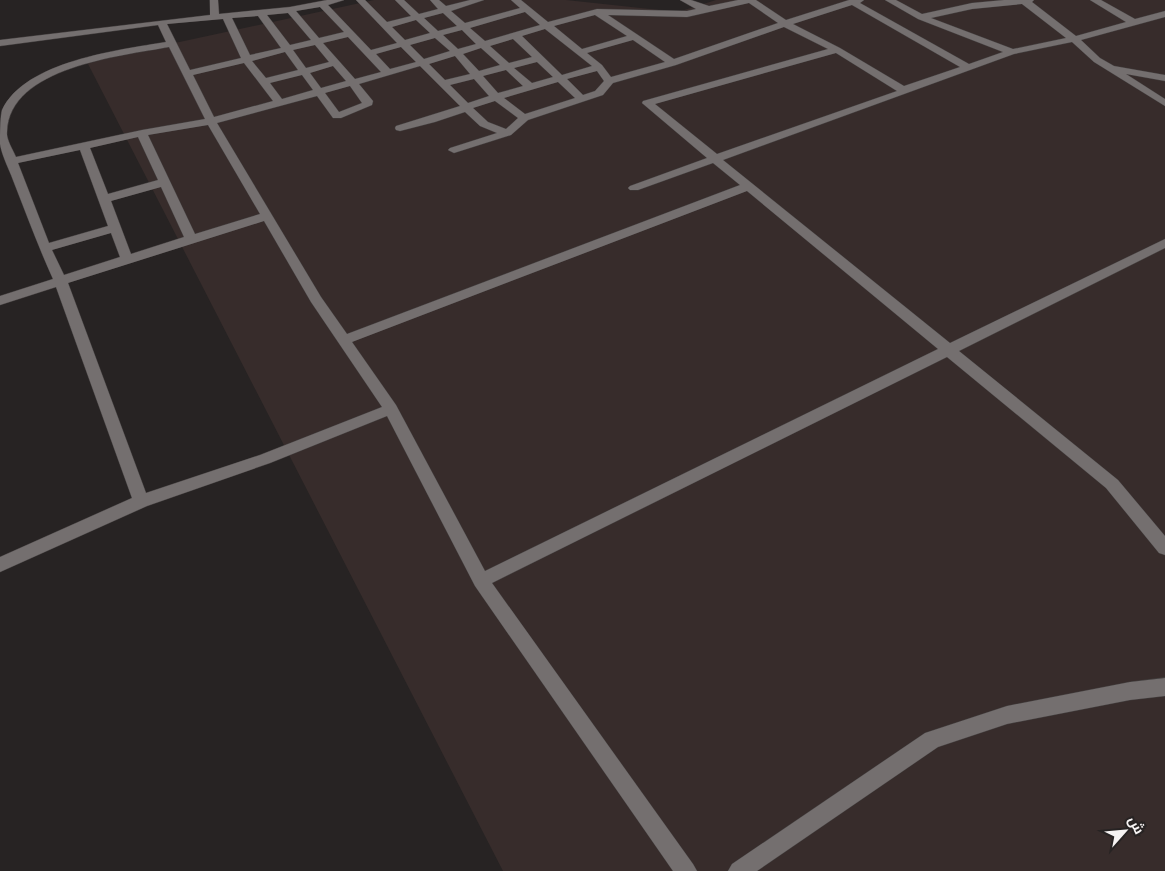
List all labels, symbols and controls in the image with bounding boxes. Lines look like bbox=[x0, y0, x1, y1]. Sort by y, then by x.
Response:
north arrow bbox=[1100, 806, 1150, 856]
text: ش bbox=[1124, 813, 1149, 837]

